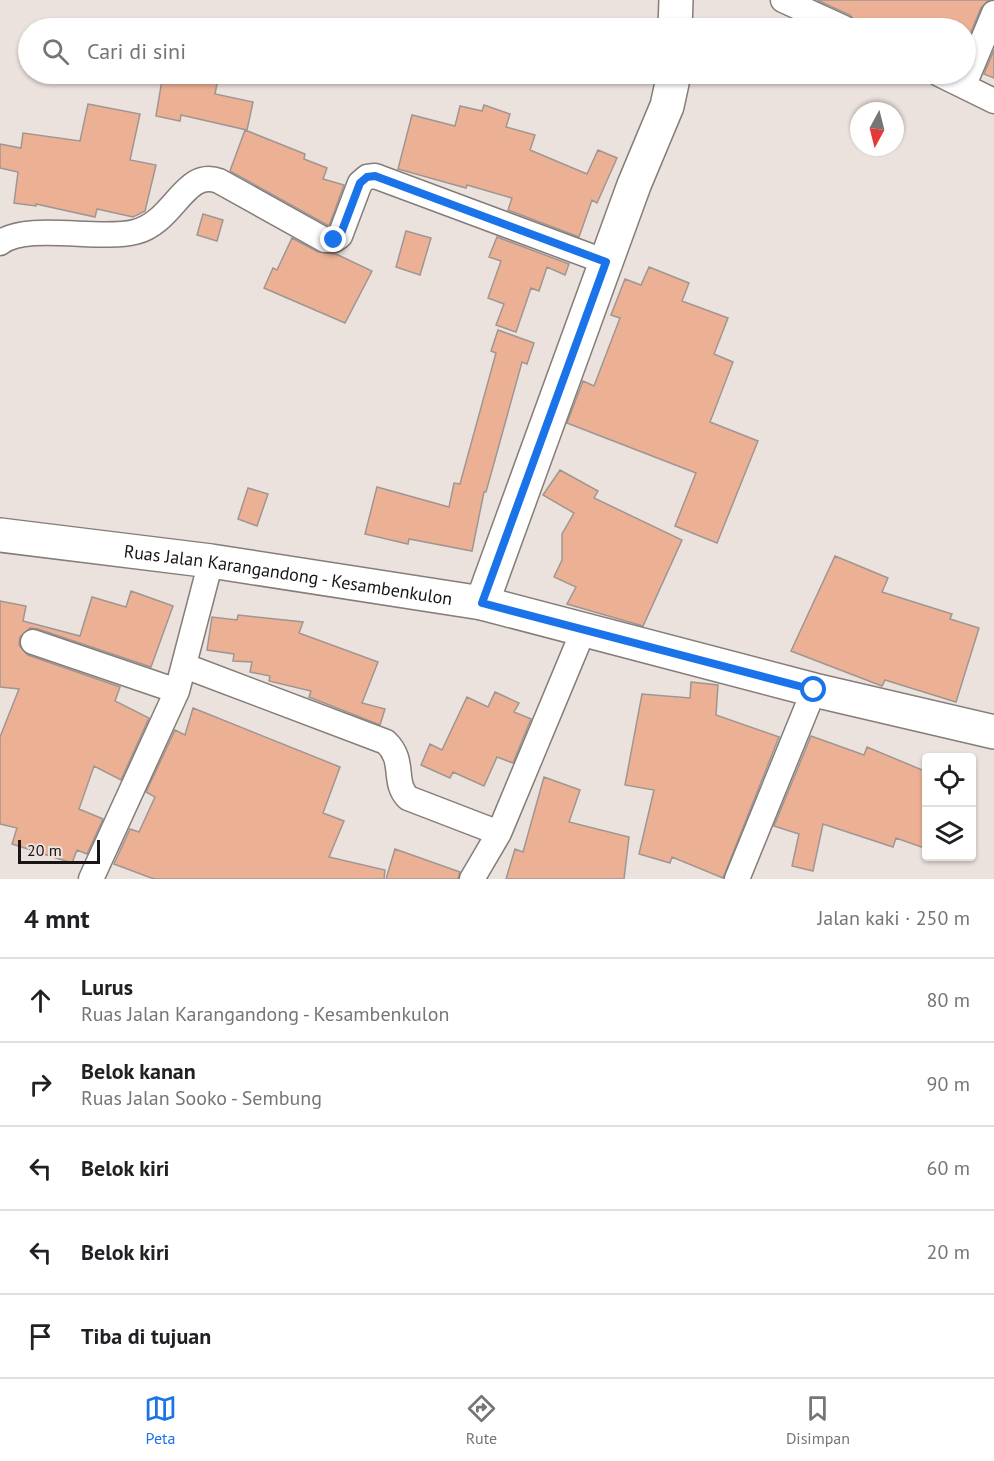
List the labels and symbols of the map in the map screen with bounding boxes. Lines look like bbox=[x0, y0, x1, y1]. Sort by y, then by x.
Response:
north arrow bbox=[850, 102, 904, 156]
route end bbox=[320, 226, 346, 252]
street label: Ruas Jalan Karangandong - Kesambenkulon bbox=[123, 539, 454, 610]
route start bbox=[800, 676, 826, 702]
scale bar bbox=[18, 837, 100, 864]

